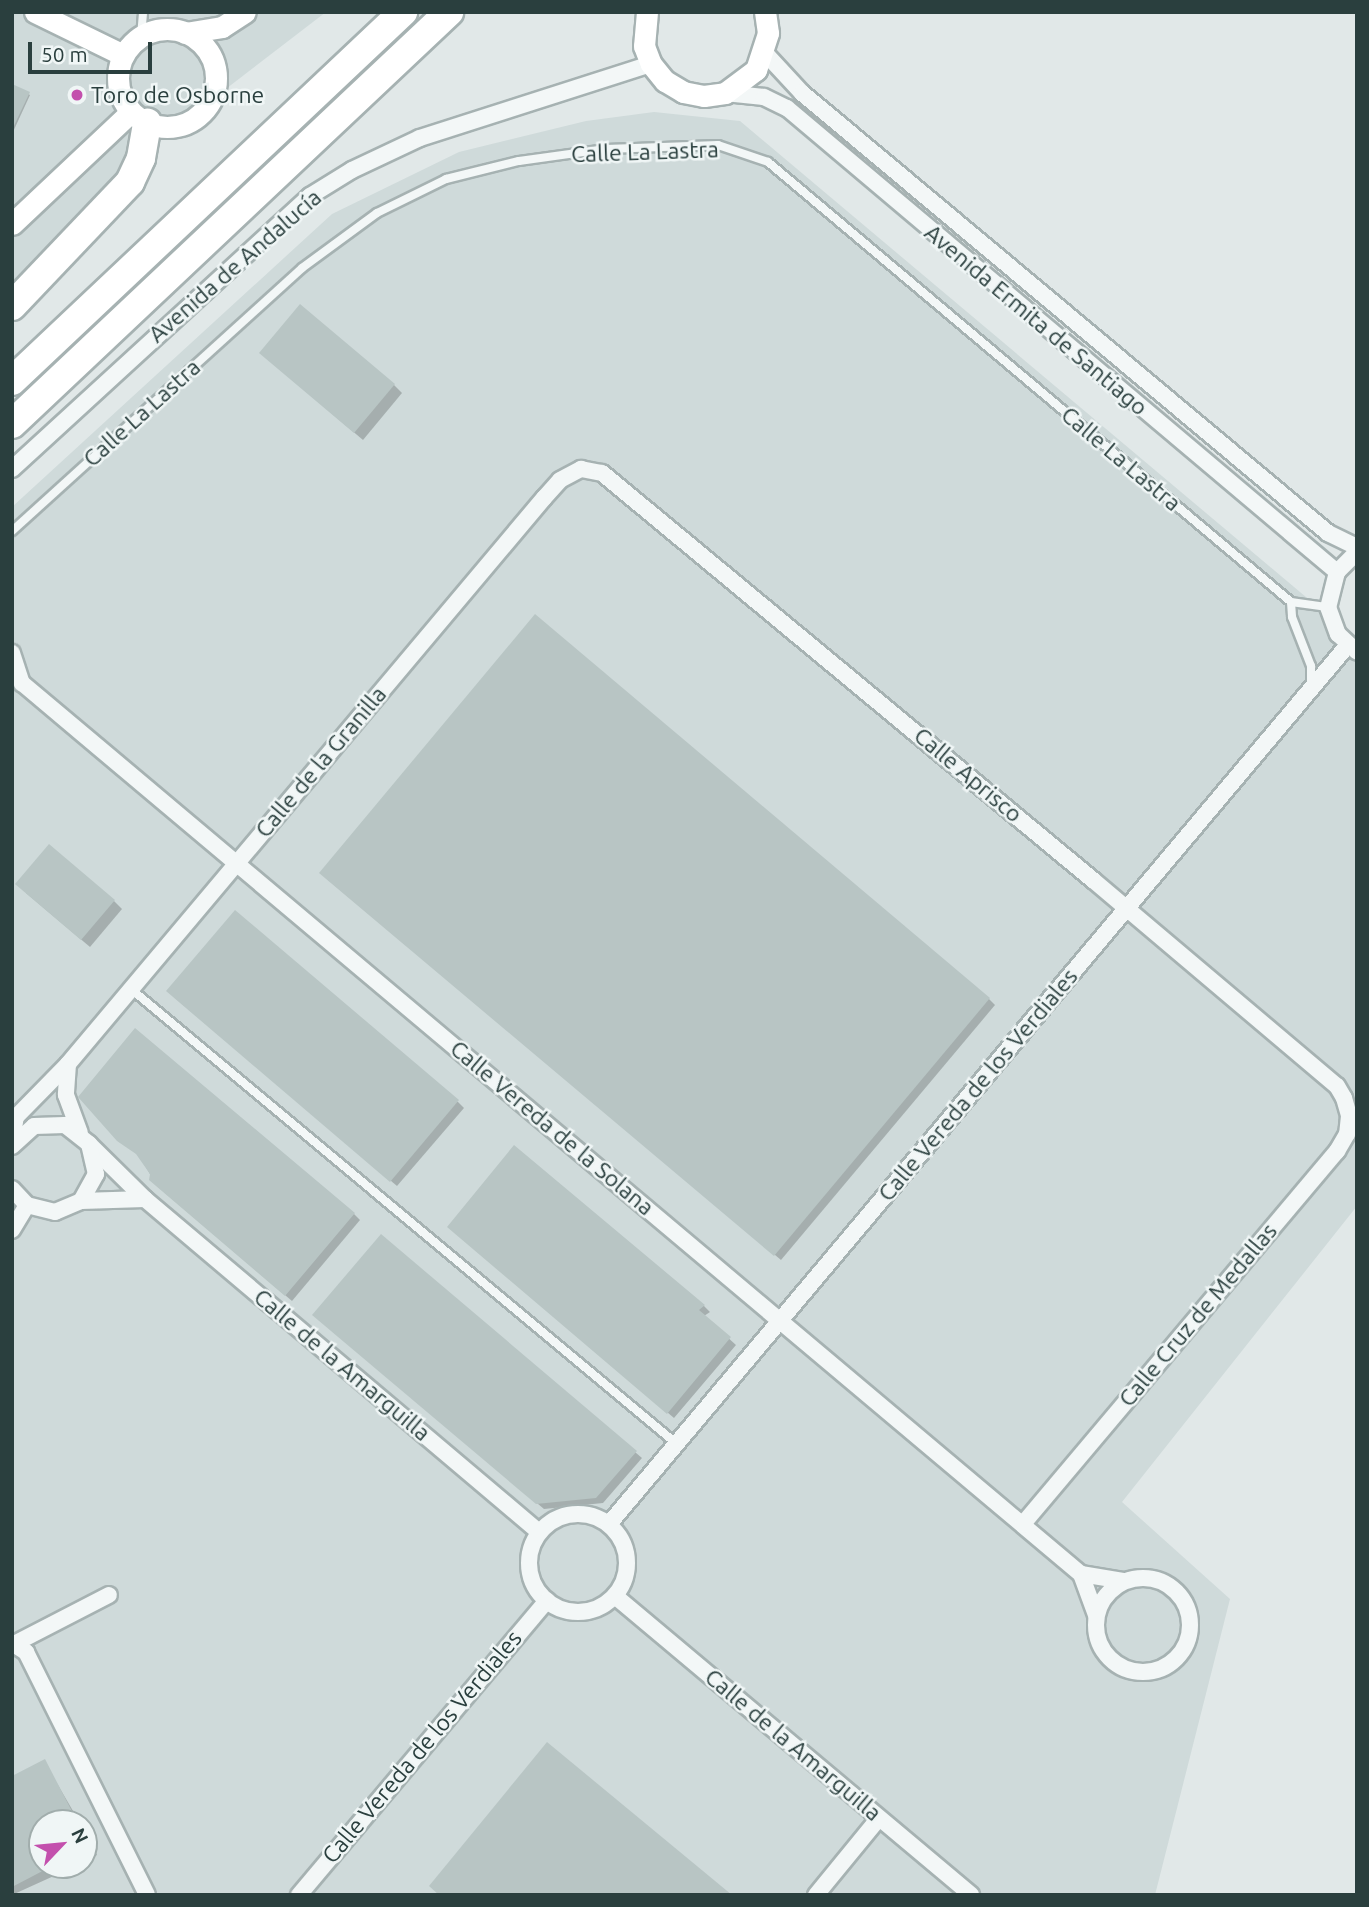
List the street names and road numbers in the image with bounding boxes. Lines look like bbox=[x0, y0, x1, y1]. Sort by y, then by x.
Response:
street label: Calle La Lastra bbox=[571, 136, 719, 168]
street label: Avenida de Andalucía bbox=[143, 183, 327, 349]
street label: Avenida Ermita de Santiago bbox=[919, 219, 1153, 421]
street label: Calle La Lastra bbox=[78, 353, 206, 473]
street label: Calle La Lastra bbox=[1055, 401, 1187, 517]
street label: Calle de la Granilla bbox=[250, 681, 392, 843]
street label: Calle Aprisco bbox=[908, 722, 1028, 828]
street label: Calle Vereda de los Verdiales bbox=[873, 963, 1083, 1207]
street label: Calle Vereda de la Solana bbox=[445, 1035, 659, 1221]
street label: Calle Cruz de Medallas bbox=[1113, 1218, 1283, 1412]
street label: Calle de la Amarguilla bbox=[248, 1283, 436, 1447]
street label: Calle Vereda de los Verdiales bbox=[317, 1625, 527, 1869]
street label: Calle de la Amarguilla bbox=[699, 1663, 887, 1827]

